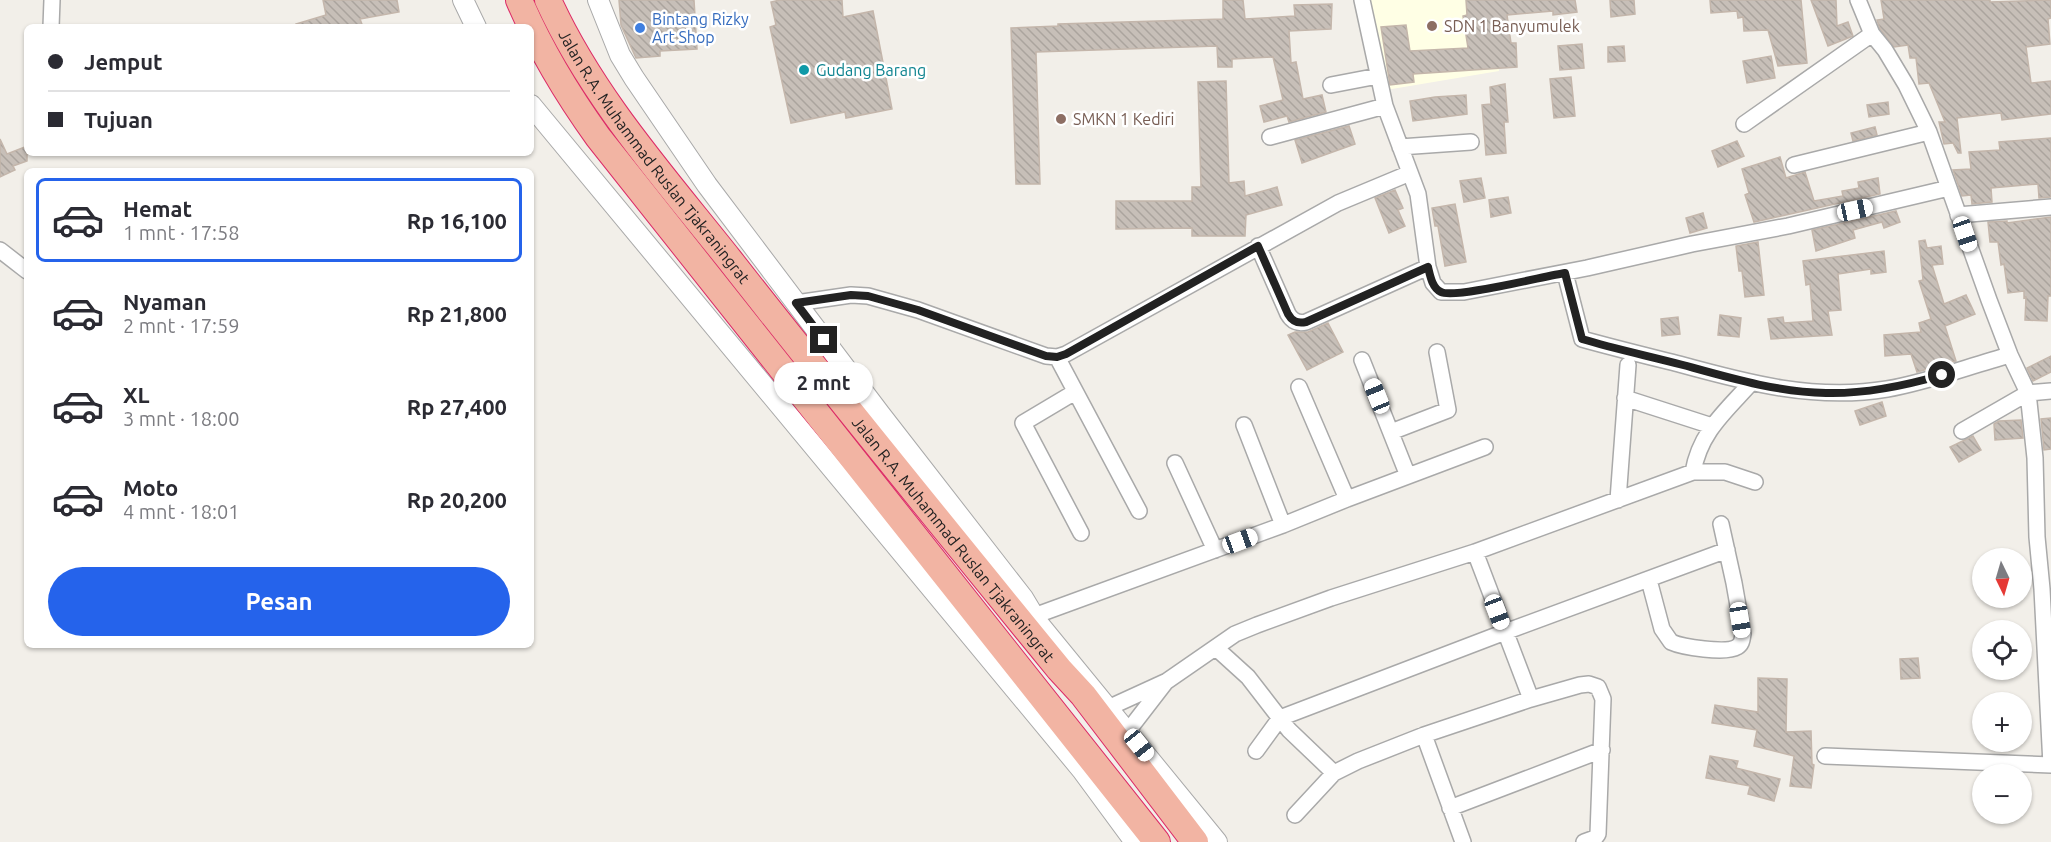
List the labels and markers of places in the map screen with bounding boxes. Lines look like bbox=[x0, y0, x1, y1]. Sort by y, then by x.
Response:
place label: Bintang Rizky Art Shop bbox=[652, 10, 749, 46]
place label: SDN 1 Banyumulek bbox=[1444, 17, 1580, 35]
marker: SDN 1 Banyumulek bbox=[1425, 19, 1439, 33]
marker: Bintang Rizky Art Shop bbox=[633, 21, 647, 35]
place label: Gudang Barang bbox=[816, 61, 926, 79]
marker: Gudang Barang bbox=[797, 63, 811, 77]
place label: SMKN 1 Kediri bbox=[1073, 110, 1174, 128]
marker: SMKN 1 Kediri bbox=[1054, 112, 1068, 126]

